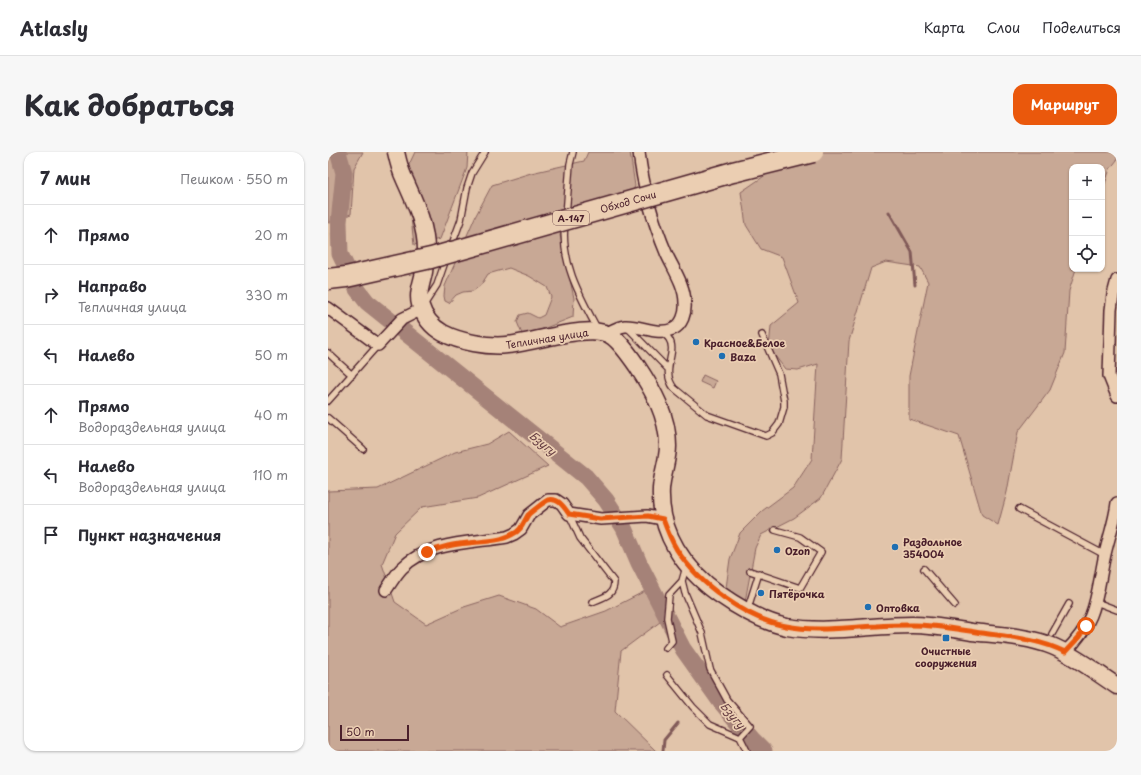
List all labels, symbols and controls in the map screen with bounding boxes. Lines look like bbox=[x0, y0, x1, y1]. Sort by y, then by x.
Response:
text: Atlasly bbox=[20, 14, 88, 42]
text: Карта bbox=[924, 17, 965, 38]
text: Слои bbox=[987, 17, 1020, 38]
text: Поделиться bbox=[1042, 17, 1121, 38]
text: Как добраться bbox=[24, 83, 235, 126]
button: Маршрут bbox=[1013, 84, 1117, 125]
map controls bbox=[1069, 164, 1105, 272]
button: + bbox=[1069, 164, 1105, 200]
text: 7 мин bbox=[40, 165, 91, 191]
text: Пешком · 550 m bbox=[180, 169, 288, 188]
street label: Обход Сочи bbox=[598, 186, 658, 216]
button: − bbox=[1069, 200, 1105, 236]
road number: А-147 bbox=[553, 211, 589, 225]
text: Прямо bbox=[78, 223, 129, 246]
icon: ahead bbox=[40, 224, 62, 246]
text: 20 m bbox=[254, 225, 288, 244]
button: locate bbox=[1069, 236, 1105, 272]
text: Направо bbox=[78, 274, 147, 297]
icon: right bbox=[40, 284, 62, 306]
text: 330 m bbox=[245, 285, 288, 304]
text: Тепличная улица bbox=[78, 297, 186, 316]
street label: Тепличная улица bbox=[505, 324, 590, 352]
place label: Красное&Белое bbox=[704, 335, 785, 350]
marker: Красное&Белое bbox=[691, 337, 701, 347]
text: Налево bbox=[78, 343, 135, 366]
icon: left bbox=[40, 344, 62, 366]
text: 50 m bbox=[254, 345, 288, 364]
place label: Baza bbox=[730, 349, 756, 364]
marker: Baza bbox=[717, 351, 727, 361]
text: Прямо bbox=[78, 394, 129, 417]
icon: ahead bbox=[40, 404, 62, 426]
text: 40 m bbox=[254, 405, 288, 424]
text: Водораздельная улица bbox=[78, 417, 226, 436]
water label: Бзугу bbox=[526, 427, 561, 460]
text: Налево bbox=[78, 454, 135, 477]
icon: left bbox=[40, 464, 62, 486]
text: 110 m bbox=[253, 465, 288, 484]
text: Водораздельная улица bbox=[78, 477, 226, 496]
text: Пункт назначения bbox=[78, 523, 221, 546]
icon: arrive bbox=[40, 524, 62, 546]
place label: Раздольное 354004 bbox=[903, 534, 963, 561]
marker: Раздольное 354004 bbox=[890, 542, 900, 552]
route end bbox=[418, 543, 436, 561]
place label: Ozon bbox=[785, 543, 810, 558]
marker: Ozon bbox=[772, 545, 782, 555]
place label: Пятёрочка bbox=[769, 586, 825, 601]
marker: Пятёрочка bbox=[756, 588, 766, 598]
place label: Оптовка bbox=[876, 600, 920, 615]
marker: Оптовка bbox=[863, 602, 873, 612]
route start bbox=[1077, 617, 1095, 635]
marker: Очистные сооружения bbox=[941, 633, 951, 643]
place label: Очистные сооружения bbox=[915, 643, 977, 670]
water label: Бзугу bbox=[717, 698, 750, 733]
scale bar bbox=[340, 723, 409, 742]
text: 50 m bbox=[346, 723, 375, 740]

